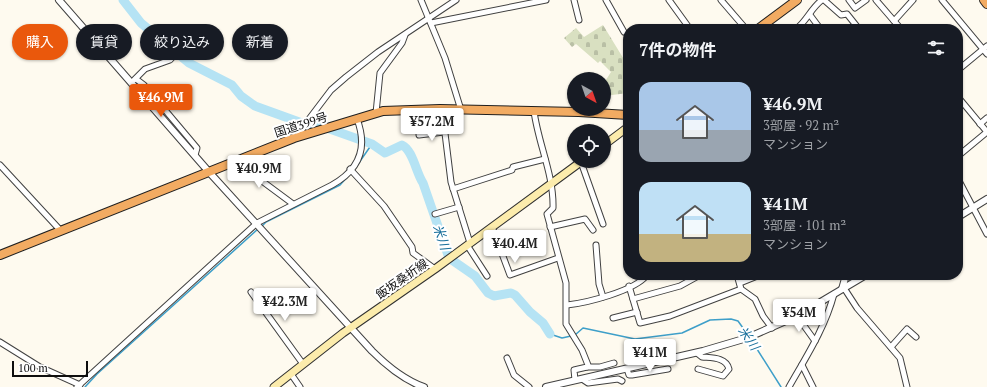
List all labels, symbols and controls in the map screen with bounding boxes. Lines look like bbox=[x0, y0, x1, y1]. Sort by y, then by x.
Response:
chip: 購入 bbox=[12, 24, 68, 60]
chip: 賃貸 bbox=[76, 24, 132, 60]
chip: 絞り込み bbox=[140, 24, 224, 60]
chip: 新着 bbox=[232, 24, 288, 60]
icon: filters bbox=[925, 37, 947, 59]
text: 7件の物件 bbox=[639, 38, 717, 61]
north arrow bbox=[567, 72, 611, 116]
map controls bbox=[567, 72, 611, 168]
pin: ¥46.9M bbox=[128, 84, 194, 118]
text: ¥46.9M bbox=[138, 88, 184, 106]
text: ¥46.9M bbox=[763, 92, 822, 115]
icon: home bbox=[671, 98, 719, 146]
pin: ¥57.2M bbox=[399, 108, 465, 142]
street label: 国道399号 bbox=[272, 109, 329, 140]
text: ¥57.2M bbox=[410, 112, 454, 130]
text: 3部屋 · 92 m² bbox=[763, 116, 839, 134]
button: locate bbox=[567, 124, 611, 168]
text: マンション bbox=[763, 135, 828, 153]
pin: ¥40.9M bbox=[226, 155, 292, 189]
text: ¥40.9M bbox=[236, 159, 282, 177]
text: ¥41M bbox=[763, 192, 808, 215]
icon: home bbox=[671, 198, 719, 246]
text: 3部屋 · 101 m² bbox=[763, 216, 846, 234]
water label: 米川 bbox=[429, 222, 455, 254]
pin: ¥40.4M bbox=[482, 230, 548, 264]
text: ¥40.4M bbox=[492, 234, 538, 252]
text: マンション bbox=[763, 235, 828, 253]
street label: 飯坂桑折線 bbox=[373, 255, 431, 302]
pin: ¥42.3M bbox=[252, 288, 318, 322]
text: ¥42.3M bbox=[262, 292, 308, 310]
pin: ¥54M bbox=[775, 299, 823, 333]
text: ¥54M bbox=[782, 303, 816, 321]
water label: 米川 bbox=[734, 322, 765, 355]
pin: ¥41M bbox=[626, 339, 674, 373]
text: ¥41M bbox=[633, 343, 667, 361]
scale bar bbox=[12, 359, 88, 378]
text: 100 m bbox=[18, 361, 48, 375]

